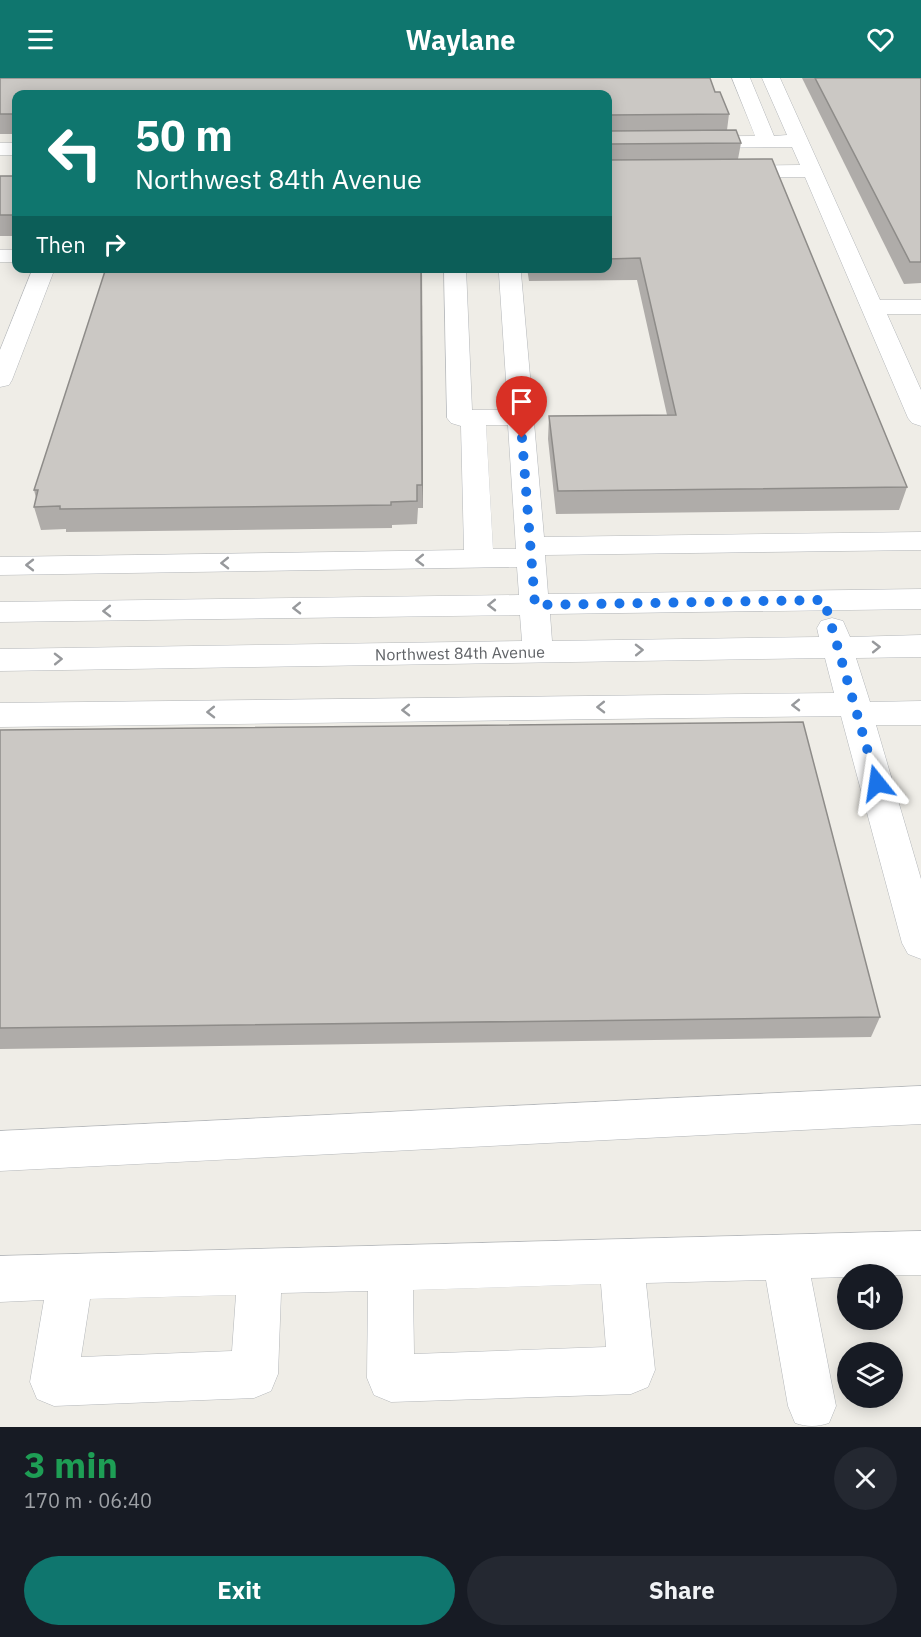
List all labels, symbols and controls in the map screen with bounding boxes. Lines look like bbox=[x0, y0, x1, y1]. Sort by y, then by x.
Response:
text: Waylane bbox=[406, 22, 515, 57]
icon: menu bbox=[24, 23, 57, 56]
icon: heart bbox=[864, 23, 897, 56]
text: 50 m bbox=[135, 108, 233, 163]
icon: left bbox=[36, 114, 114, 192]
text: Northwest 84th Avenue bbox=[135, 161, 422, 196]
icon: right bbox=[98, 228, 131, 261]
text: Then bbox=[36, 230, 86, 259]
pin bbox=[496, 376, 547, 438]
icon: arrive bbox=[505, 385, 538, 418]
one-way arrow bbox=[416, 554, 425, 566]
one-way arrow bbox=[221, 556, 230, 569]
one-way arrow bbox=[26, 559, 35, 571]
one-way arrow bbox=[488, 599, 497, 612]
one-way arrow bbox=[293, 602, 302, 614]
one-way arrow bbox=[102, 605, 111, 617]
one-way arrow bbox=[871, 641, 880, 653]
street label: Northwest 84th Avenue bbox=[375, 642, 545, 664]
one-way arrow bbox=[634, 644, 643, 657]
one-way arrow bbox=[54, 653, 63, 666]
one-way arrow bbox=[792, 698, 801, 711]
one-way arrow bbox=[597, 701, 606, 713]
one-way arrow bbox=[402, 704, 411, 716]
one-way arrow bbox=[207, 706, 216, 719]
position arrow bbox=[845, 751, 909, 815]
map controls bbox=[837, 1264, 903, 1408]
button: sound bbox=[837, 1264, 903, 1330]
button: layers bbox=[837, 1342, 903, 1408]
text: 3 min bbox=[24, 1441, 118, 1488]
button: close bbox=[834, 1447, 897, 1510]
text: 170 m · 06:40 bbox=[24, 1487, 152, 1514]
button: Exit bbox=[24, 1556, 455, 1625]
button: Share bbox=[467, 1556, 897, 1625]

